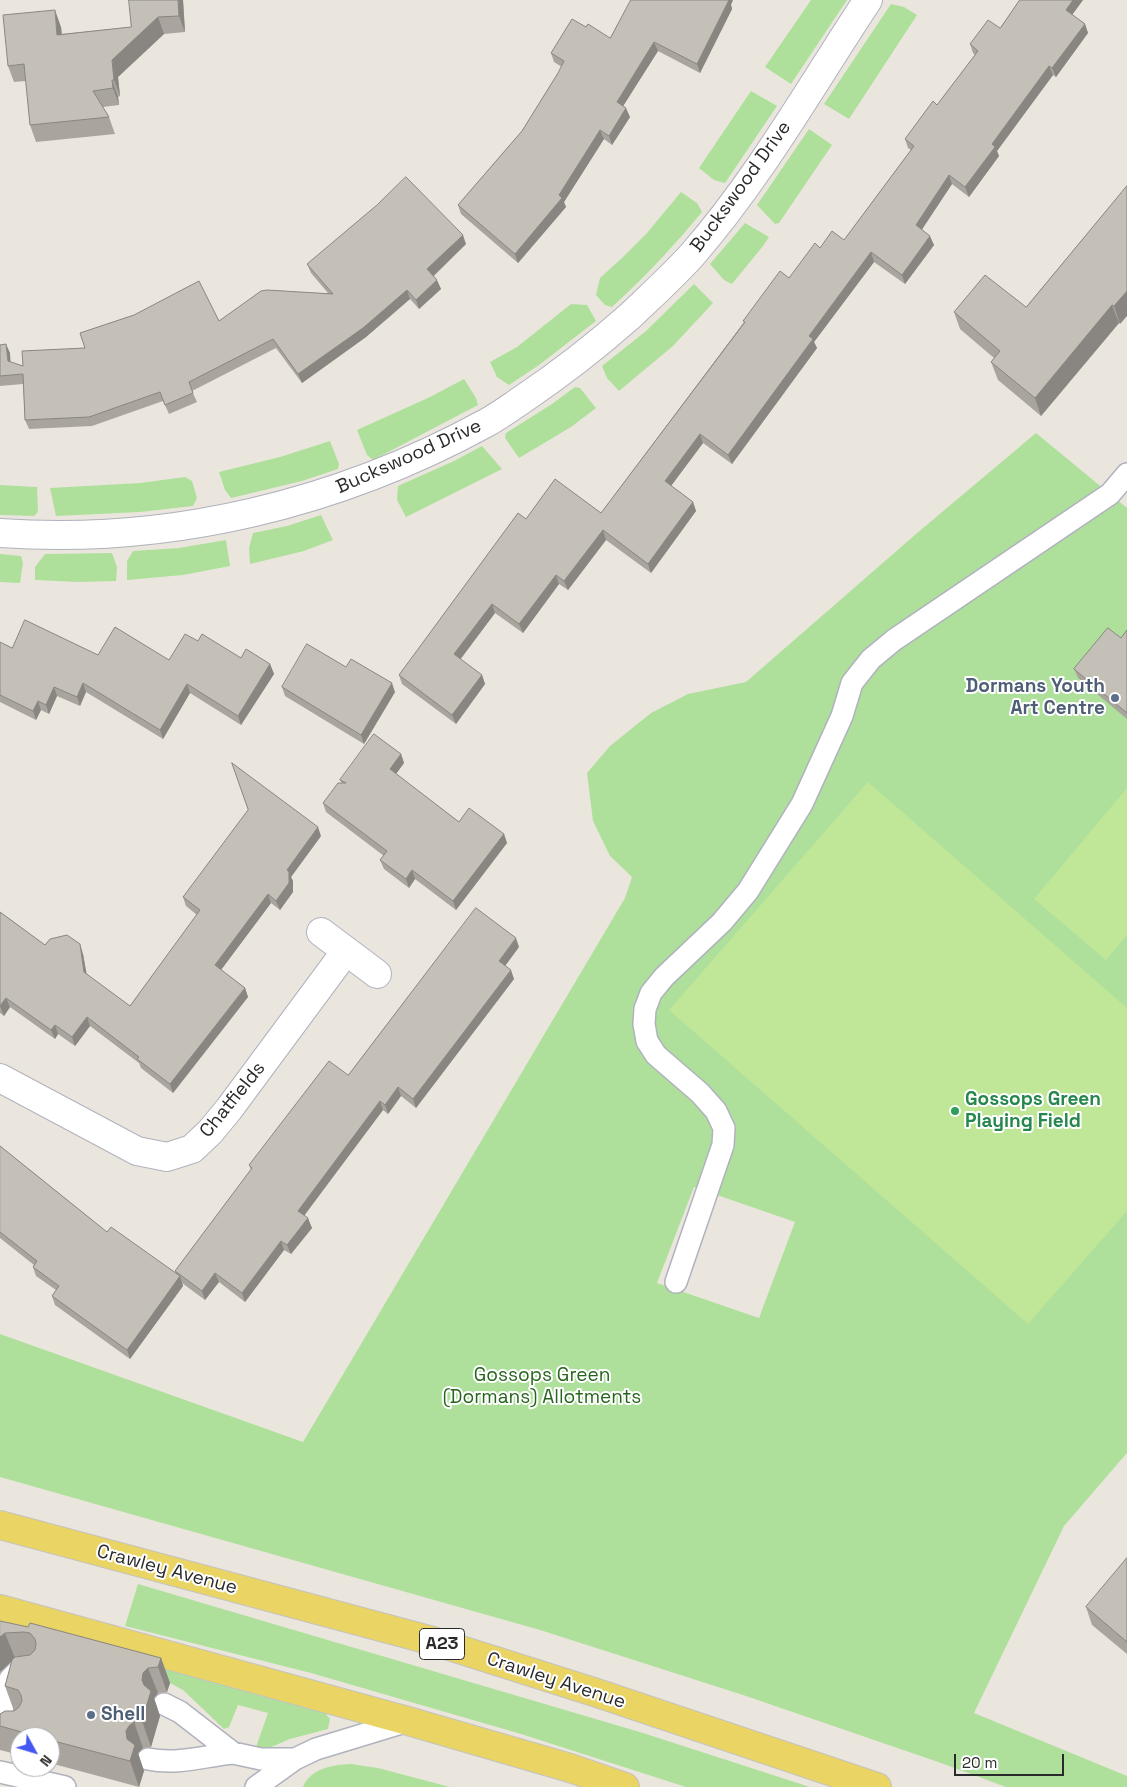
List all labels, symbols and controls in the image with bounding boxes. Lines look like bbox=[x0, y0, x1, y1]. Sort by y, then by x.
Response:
street label: Buckswood Drive bbox=[686, 117, 796, 257]
street label: Buckswood Drive bbox=[333, 415, 485, 499]
place label: Dormans Youth Art Centre bbox=[966, 676, 1105, 720]
marker: Dormans Youth Art Centre bbox=[1109, 692, 1121, 704]
street label: Chatfields bbox=[195, 1057, 271, 1143]
place label: Gossops Green Playing Field bbox=[965, 1089, 1101, 1133]
marker: Gossops Green Playing Field bbox=[949, 1105, 961, 1117]
park label: Gossops Green (Dormans) Allotments bbox=[443, 1365, 641, 1409]
street label: Crawley Avenue bbox=[94, 1540, 240, 1600]
road number: A23 bbox=[420, 1628, 464, 1660]
street label: Crawley Avenue bbox=[484, 1648, 628, 1714]
place label: Shell bbox=[101, 1704, 145, 1726]
marker: Shell bbox=[85, 1709, 97, 1721]
north arrow bbox=[10, 1727, 60, 1777]
scale bar bbox=[957, 1744, 1067, 1776]
text: N bbox=[36, 1751, 56, 1770]
text: 20 m bbox=[962, 1753, 997, 1772]

